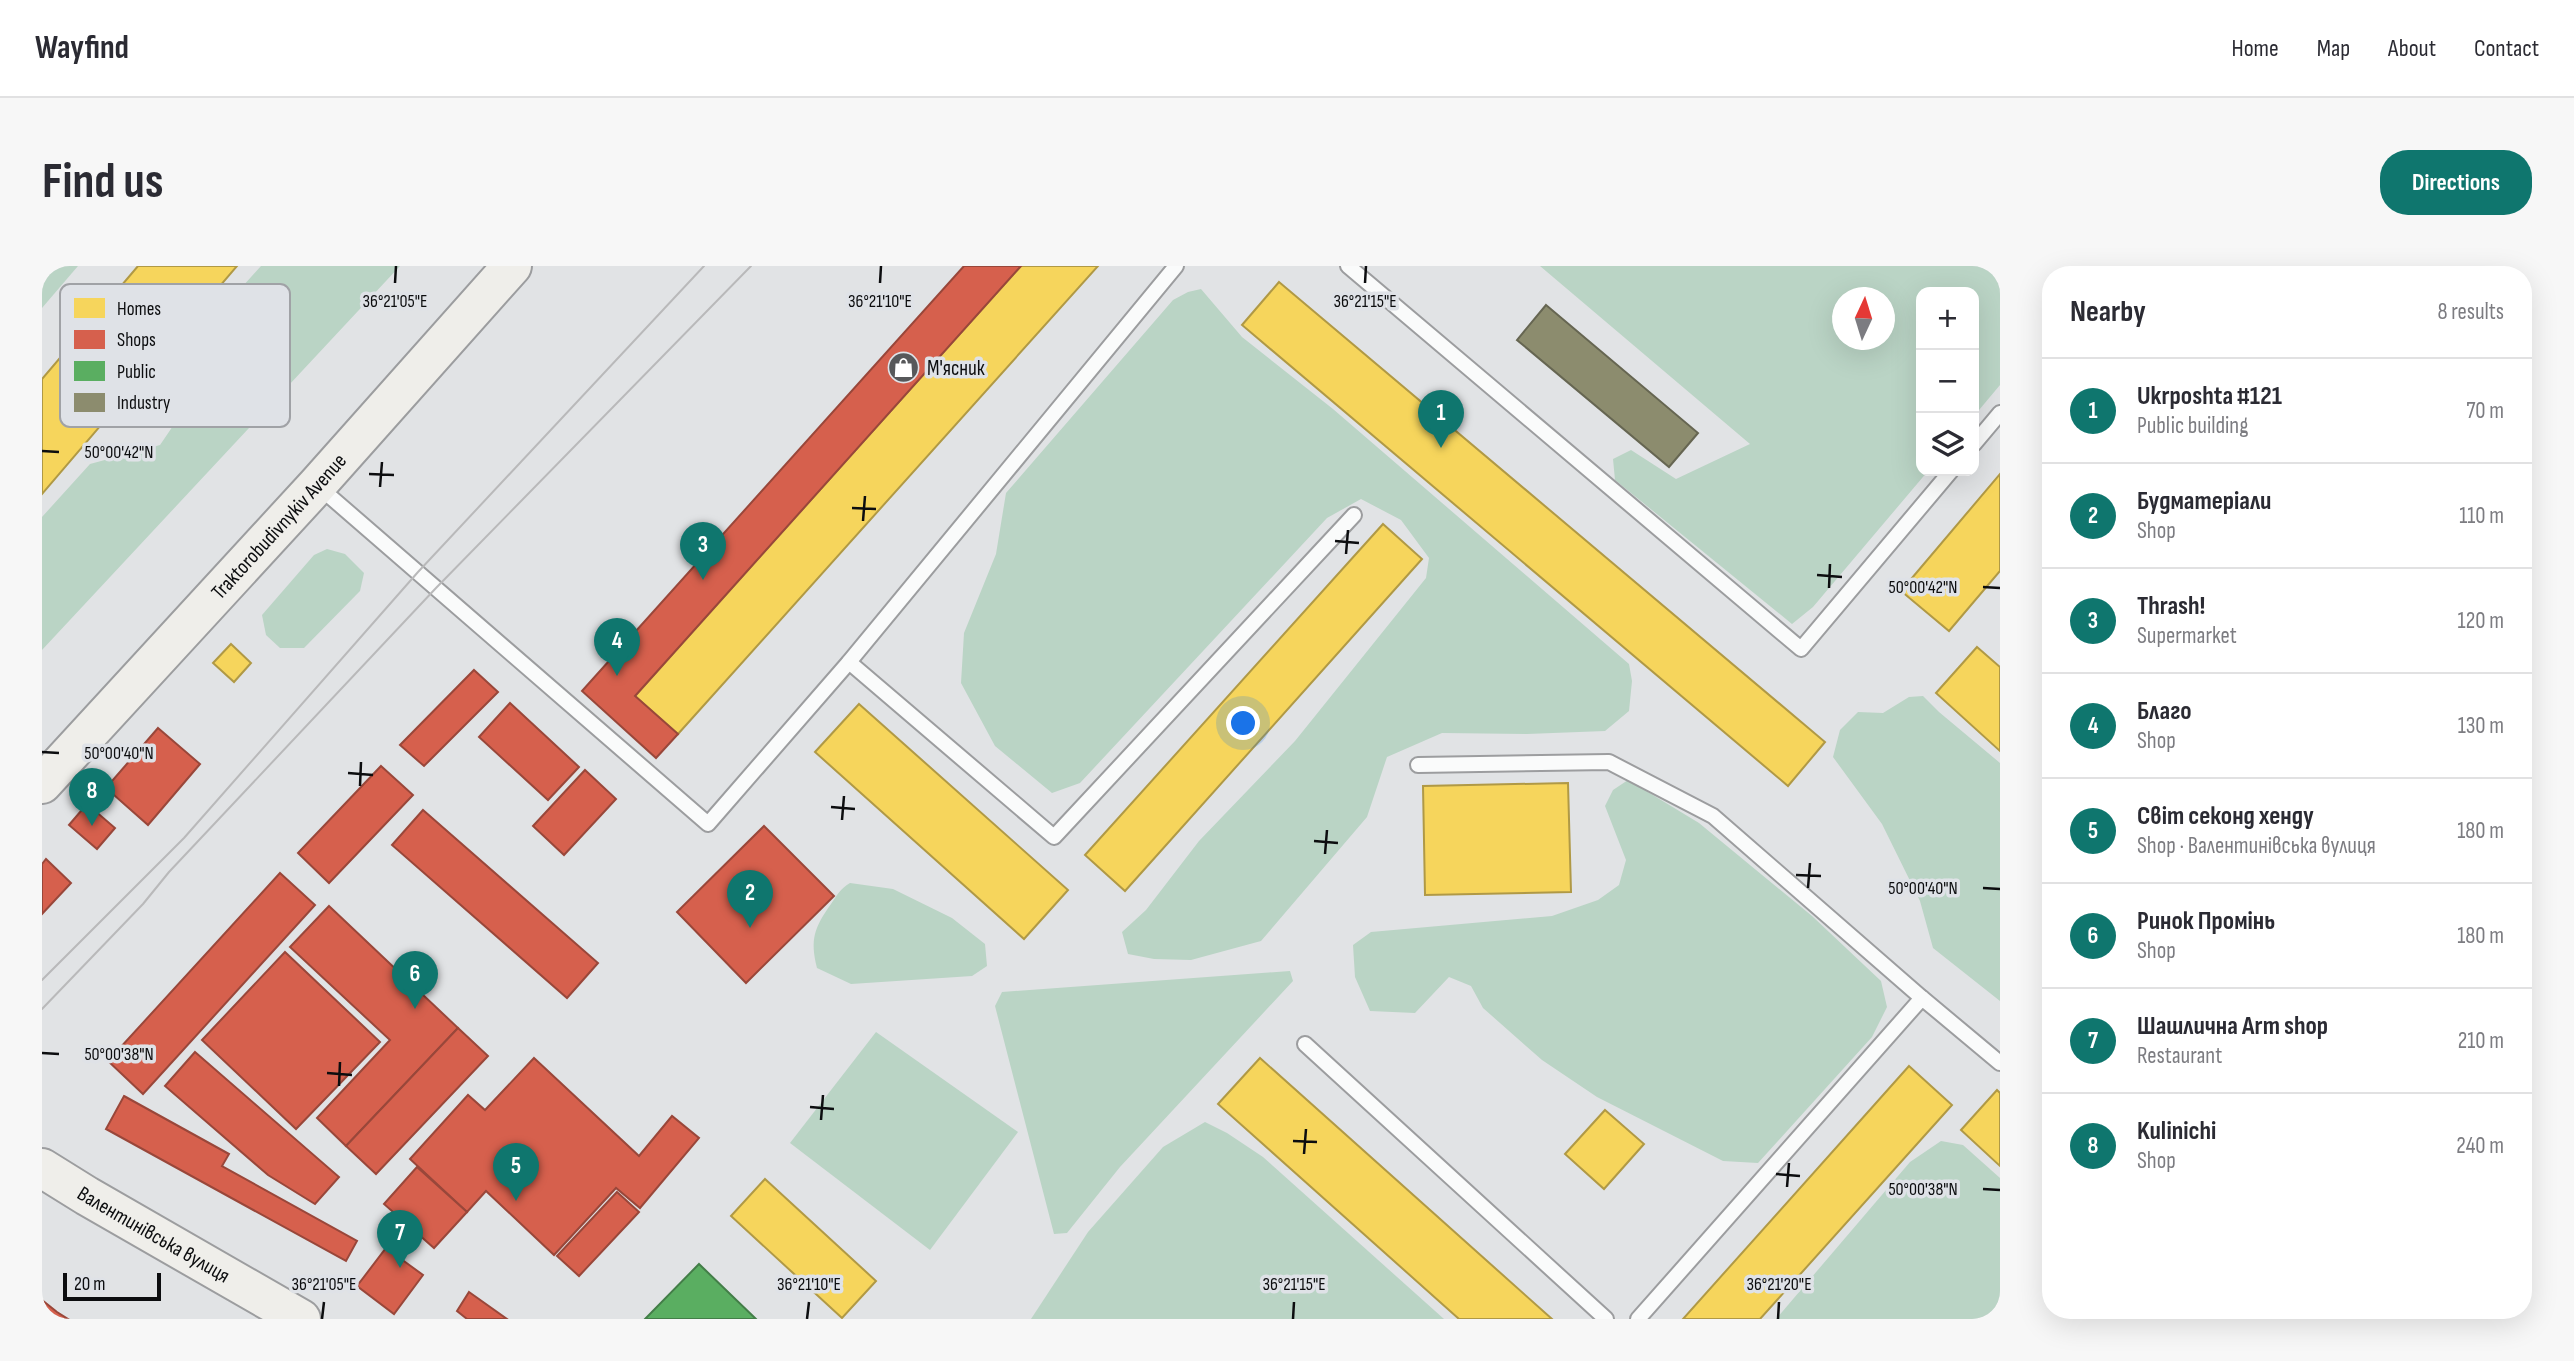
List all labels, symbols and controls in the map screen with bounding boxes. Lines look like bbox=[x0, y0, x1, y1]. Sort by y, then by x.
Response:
text: Wayfind bbox=[35, 28, 129, 68]
text: Home bbox=[2231, 34, 2279, 63]
text: Map bbox=[2317, 34, 2350, 63]
text: About bbox=[2388, 34, 2436, 63]
text: Contact bbox=[2474, 34, 2539, 63]
button: Directions bbox=[2380, 150, 2532, 215]
text: Find us bbox=[42, 153, 164, 212]
legend bbox=[60, 284, 290, 427]
north arrow bbox=[1832, 287, 1895, 350]
map controls bbox=[1916, 287, 1979, 476]
button: + bbox=[1916, 287, 1979, 350]
text: 36°21'05"E bbox=[363, 291, 427, 312]
text: 36°21'10"E bbox=[848, 291, 912, 312]
text: 36°21'15"E bbox=[1333, 291, 1397, 312]
text: Nearby bbox=[2070, 294, 2146, 330]
text: Homes bbox=[117, 298, 161, 321]
text: 8 results bbox=[2438, 298, 2504, 326]
text: Shops bbox=[117, 329, 156, 352]
button: − bbox=[1916, 350, 1979, 413]
shop icon: М'ясник bbox=[887, 351, 921, 385]
place label: М'ясник bbox=[927, 356, 985, 381]
text: Public bbox=[117, 361, 156, 384]
text: Ukrposhta #121 bbox=[2137, 381, 2282, 412]
pin: 1 bbox=[1418, 390, 1464, 448]
text: Industry bbox=[117, 392, 171, 415]
text: 1 bbox=[2088, 397, 2098, 425]
text: 70 m bbox=[2466, 397, 2504, 425]
text: Public building bbox=[2137, 412, 2248, 440]
button: layers bbox=[1916, 413, 1979, 476]
text: 50°00'42"N bbox=[85, 442, 153, 463]
street label: Traktorobudivnykiv Avenue bbox=[206, 448, 352, 604]
text: Будматеріали bbox=[2137, 486, 2271, 517]
text: 2 bbox=[2088, 502, 2098, 530]
text: 110 m bbox=[2459, 502, 2504, 530]
text: Shop bbox=[2137, 517, 2176, 545]
pin: 3 bbox=[680, 522, 726, 580]
text: 50°00'42"N bbox=[1889, 577, 1957, 598]
text: Thrash! bbox=[2137, 591, 2205, 622]
text: 3 bbox=[2088, 607, 2098, 635]
text: 120 m bbox=[2458, 607, 2504, 635]
pin: 4 bbox=[594, 618, 640, 676]
text: Supermarket bbox=[2137, 622, 2237, 650]
text: Благо bbox=[2137, 696, 2192, 727]
your location bbox=[1226, 706, 1260, 740]
text: 4 bbox=[2088, 712, 2098, 740]
text: 130 m bbox=[2458, 712, 2504, 740]
text: Shop bbox=[2137, 727, 2176, 755]
text: 50°00'40"N bbox=[84, 743, 154, 764]
pin: 8 bbox=[69, 768, 115, 826]
text: Світ секонд хенду bbox=[2137, 801, 2314, 832]
text: 5 bbox=[2088, 817, 2098, 845]
text: 180 m bbox=[2457, 817, 2504, 845]
text: Shop · Валентинівська вулиця bbox=[2137, 832, 2376, 860]
pin: 2 bbox=[727, 870, 773, 928]
text: 50°00'40"N bbox=[1888, 878, 1958, 899]
text: Ринок Промінь bbox=[2137, 906, 2275, 937]
text: 6 bbox=[2088, 922, 2098, 950]
text: 180 m bbox=[2457, 922, 2504, 950]
text: Shop bbox=[2137, 937, 2176, 965]
pin: 6 bbox=[392, 951, 438, 1009]
text: Шашлична Arm shop bbox=[2137, 1011, 2328, 1042]
text: 7 bbox=[2088, 1027, 2098, 1055]
text: 210 m bbox=[2458, 1027, 2504, 1055]
text: Restaurant bbox=[2137, 1042, 2222, 1070]
text: 50°00'38"N bbox=[84, 1044, 154, 1065]
text: Kulinichi bbox=[2137, 1116, 2216, 1147]
text: 8 bbox=[2088, 1132, 2098, 1160]
text: 240 m bbox=[2456, 1132, 2504, 1160]
pin: 5 bbox=[493, 1143, 539, 1201]
text: Shop bbox=[2137, 1147, 2176, 1175]
text: 50°00'38"N bbox=[1888, 1179, 1958, 1200]
street label: Валентинівська вулиця bbox=[73, 1181, 234, 1288]
pin: 7 bbox=[377, 1210, 423, 1268]
scale bar bbox=[63, 1270, 161, 1302]
text: 20 m bbox=[74, 1273, 106, 1296]
text: 36°21'05"E bbox=[292, 1274, 356, 1295]
text: 36°21'10"E bbox=[777, 1274, 841, 1295]
text: 36°21'15"E bbox=[1262, 1274, 1326, 1295]
text: 36°21'20"E bbox=[1746, 1274, 1812, 1295]

